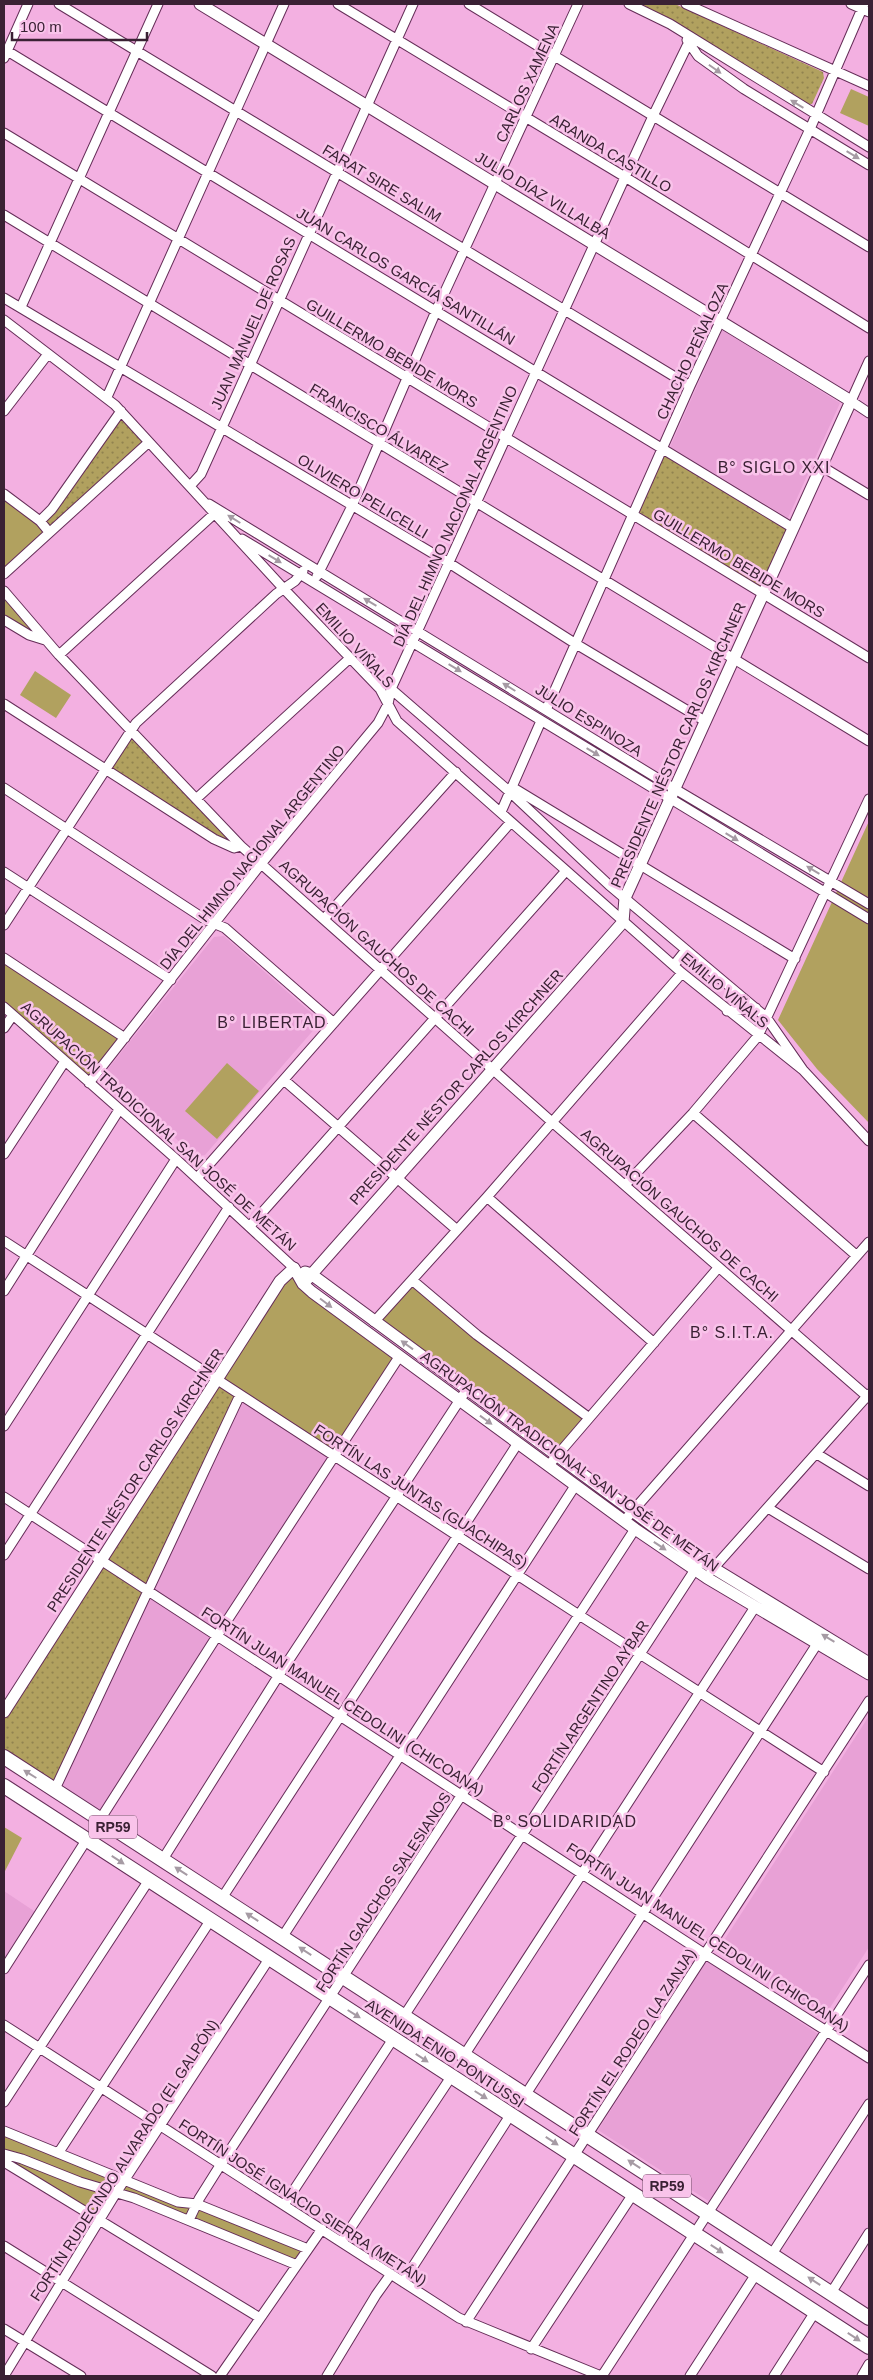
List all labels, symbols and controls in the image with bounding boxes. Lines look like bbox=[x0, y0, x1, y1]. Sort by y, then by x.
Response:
scale bar bbox=[12, 10, 148, 42]
text: 100 m bbox=[20, 18, 62, 35]
street label: CARLOS XAMENA bbox=[492, 21, 562, 145]
one-way arrow bbox=[708, 64, 722, 74]
one-way arrow bbox=[791, 100, 804, 109]
street label: ARANDA CASTILLO bbox=[547, 110, 675, 196]
street label: FARAT SIRE SALIM bbox=[320, 141, 444, 225]
street label: JULIO DÍAZ VILLALBA bbox=[473, 148, 613, 242]
one-way arrow bbox=[846, 150, 859, 159]
street label: JUAN CARLOS GARCÍA SANTILLÁN bbox=[294, 204, 518, 348]
street label: JUAN MANUEL DE ROSAS bbox=[207, 234, 299, 412]
street label: CHACHO PEÑALOZA bbox=[653, 280, 731, 422]
street label: GUILLERMO BEBIDE MORS bbox=[303, 295, 481, 411]
street label: FRANCISCO ÁLVAREZ bbox=[307, 380, 451, 476]
street label: DÍA DEL HIMNO NACIONAL ARGENTINO bbox=[389, 383, 521, 649]
street label: OLIVIERO PELICELLI bbox=[295, 450, 431, 542]
district label: B° SIGLO XXI bbox=[718, 459, 830, 476]
street label: GUILLERMO BEBIDE MORS bbox=[650, 505, 828, 621]
one-way arrow bbox=[227, 515, 240, 524]
one-way arrow bbox=[268, 555, 281, 564]
one-way arrow bbox=[362, 598, 377, 606]
street label: EMILIO VIÑALS bbox=[312, 599, 398, 691]
street label: PRESIDENTE NÉSTOR CARLOS KIRCHNER bbox=[607, 600, 749, 890]
one-way arrow bbox=[448, 663, 461, 672]
street label: JULIO ESPINOZA bbox=[533, 680, 645, 760]
one-way arrow bbox=[502, 682, 515, 691]
street label: DÍA DEL HIMNO NACIONAL ARGENTINO bbox=[156, 741, 348, 973]
one-way arrow bbox=[587, 748, 600, 757]
one-way arrow bbox=[726, 832, 739, 841]
street label: AGRUPACIÓN GAUCHOS DE CACHI bbox=[276, 856, 478, 1040]
one-way arrow bbox=[806, 865, 819, 874]
street label: EMILIO VIÑALS bbox=[678, 949, 772, 1031]
street label: PRESIDENTE NÉSTOR CARLOS KIRCHNER bbox=[346, 966, 566, 1208]
street label: AGRUPACIÓN TRADICIONAL SAN JOSÉ DE METÁN bbox=[18, 998, 300, 1254]
district label: B° LIBERTAD bbox=[217, 1014, 327, 1031]
street label: AGRUPACIÓN GAUCHOS DE CACHI bbox=[578, 1125, 782, 1305]
one-way arrow bbox=[319, 1298, 333, 1308]
district label: B° S.I.T.A. bbox=[690, 1324, 774, 1341]
one-way arrow bbox=[401, 1340, 414, 1351]
street label: PRESIDENTE NÉSTOR CARLOS KIRCHNER bbox=[43, 1345, 227, 1615]
street label: AGRUPACIÓN TRADICIONAL SAN JOSÉ DE METÁN bbox=[418, 1347, 722, 1575]
one-way arrow bbox=[479, 1414, 492, 1425]
street label: FORTÍN LAS JUNTAS (GUACHIPAS) bbox=[311, 1421, 531, 1571]
one-way arrow bbox=[653, 1541, 666, 1551]
street label: FORTÍN JUAN MANUEL CEDOLINI (CHICOANA) bbox=[199, 1603, 487, 1799]
street label: FORTÍN ARGENTINO AYBAR bbox=[528, 1617, 652, 1795]
one-way arrow bbox=[821, 1633, 834, 1642]
one-way arrow bbox=[23, 1769, 36, 1778]
street label: FORTÍN GAUCHOS SALESIANOS bbox=[312, 1789, 454, 1995]
district label: B° SOLIDARIDAD bbox=[493, 1813, 637, 1830]
road number: RP59 bbox=[89, 1815, 137, 1838]
street label: FORTÍN JUAN MANUEL CEDOLINI (CHICOANA) bbox=[564, 1839, 852, 2035]
one-way arrow bbox=[111, 1855, 124, 1864]
one-way arrow bbox=[175, 1866, 188, 1876]
one-way arrow bbox=[246, 1912, 259, 1922]
street label: FORTÍN EL RODEO (LA ZANJA) bbox=[565, 1945, 699, 2139]
one-way arrow bbox=[299, 1946, 312, 1956]
street label: AVENIDA ENIO PONTUSSI bbox=[363, 1995, 527, 2111]
one-way arrow bbox=[347, 2010, 360, 2019]
street label: FORTÍN RUDECINDO ALVARADO (EL GALPÓN) bbox=[26, 2016, 222, 2304]
one-way arrow bbox=[416, 2053, 429, 2063]
one-way arrow bbox=[474, 2091, 488, 2100]
street label: FORTÍN JOSÉ IGNACIO SIERRA (METÁN) bbox=[176, 2115, 430, 2289]
one-way arrow bbox=[545, 2136, 558, 2146]
one-way arrow bbox=[627, 2159, 640, 2169]
road number: RP59 bbox=[643, 2174, 691, 2198]
one-way arrow bbox=[710, 2244, 724, 2254]
one-way arrow bbox=[807, 2277, 820, 2286]
one-way arrow bbox=[847, 2332, 860, 2342]

